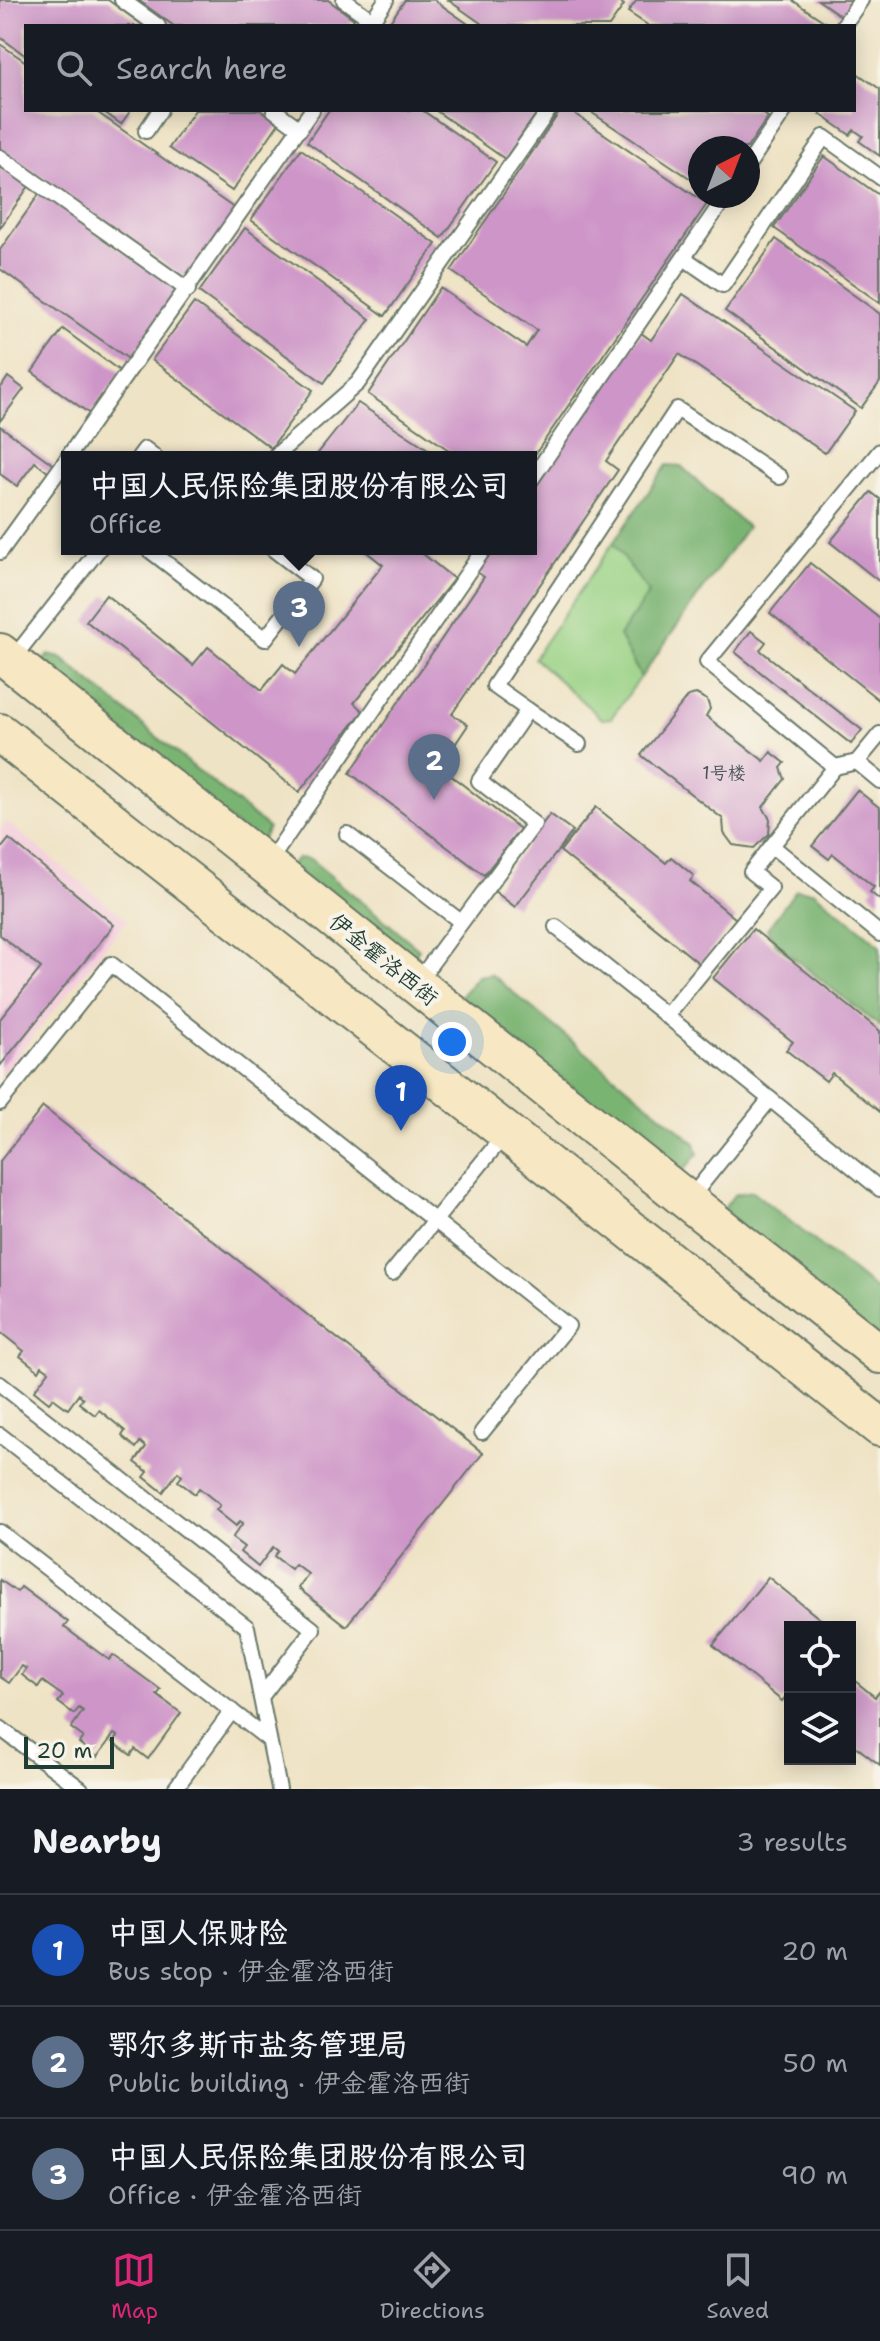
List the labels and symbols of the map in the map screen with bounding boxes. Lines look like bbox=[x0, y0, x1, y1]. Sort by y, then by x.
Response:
north arrow bbox=[688, 136, 760, 208]
pin: 3 bbox=[273, 581, 325, 647]
pin: 2 bbox=[408, 734, 460, 800]
house number: 1号楼 bbox=[702, 761, 746, 785]
street label: 伊金霍洛西街 bbox=[323, 907, 444, 1012]
your location bbox=[432, 1022, 472, 1062]
pin: 1 bbox=[375, 1065, 427, 1131]
scale bar bbox=[24, 1733, 114, 1769]

